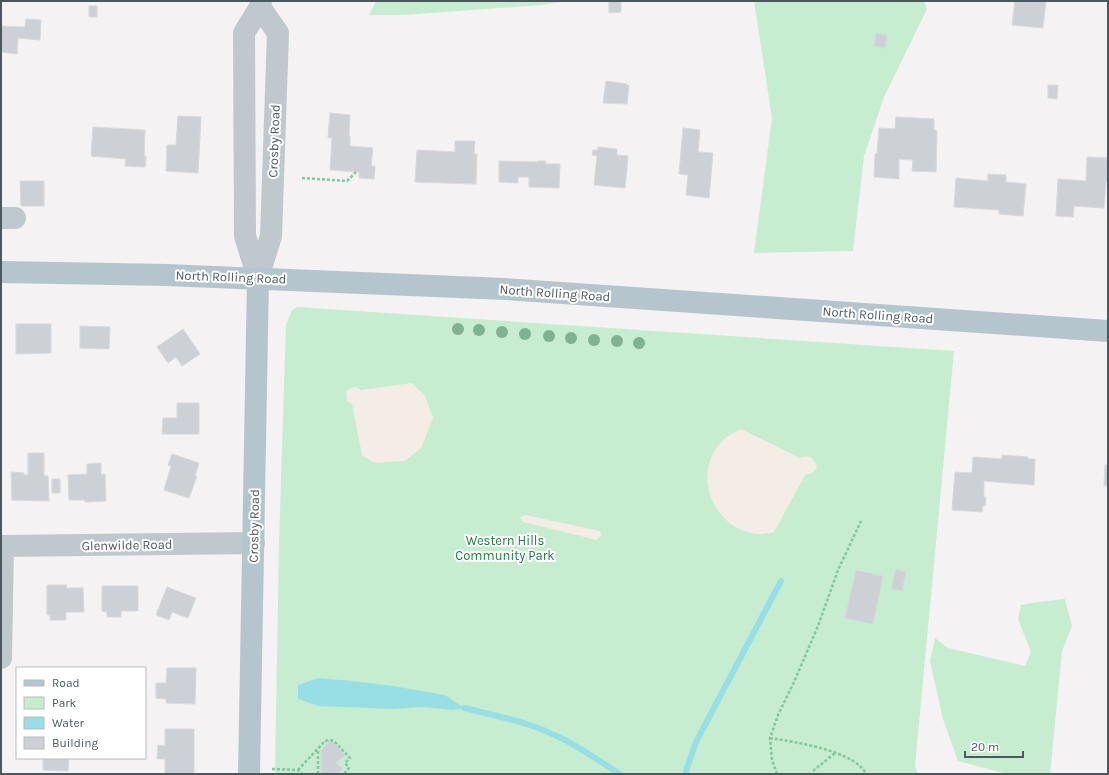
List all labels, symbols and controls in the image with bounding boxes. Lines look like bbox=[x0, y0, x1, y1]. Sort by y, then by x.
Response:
street label: Crosby Road bbox=[265, 104, 283, 178]
street label: North Rolling Road bbox=[175, 268, 287, 286]
street label: North Rolling Road bbox=[499, 282, 611, 304]
street label: North Rolling Road bbox=[822, 304, 934, 326]
street label: Crosby Road bbox=[246, 489, 262, 563]
park label: Western Hills Community Park bbox=[455, 533, 555, 563]
street label: Glenwilde Road bbox=[81, 537, 173, 553]
legend bbox=[16, 667, 146, 759]
text: Road bbox=[52, 676, 80, 690]
text: Park bbox=[52, 696, 77, 710]
text: Water bbox=[52, 716, 85, 730]
scale bar bbox=[965, 733, 1023, 759]
text: Building bbox=[52, 736, 99, 750]
text: 20 m bbox=[971, 740, 999, 754]

